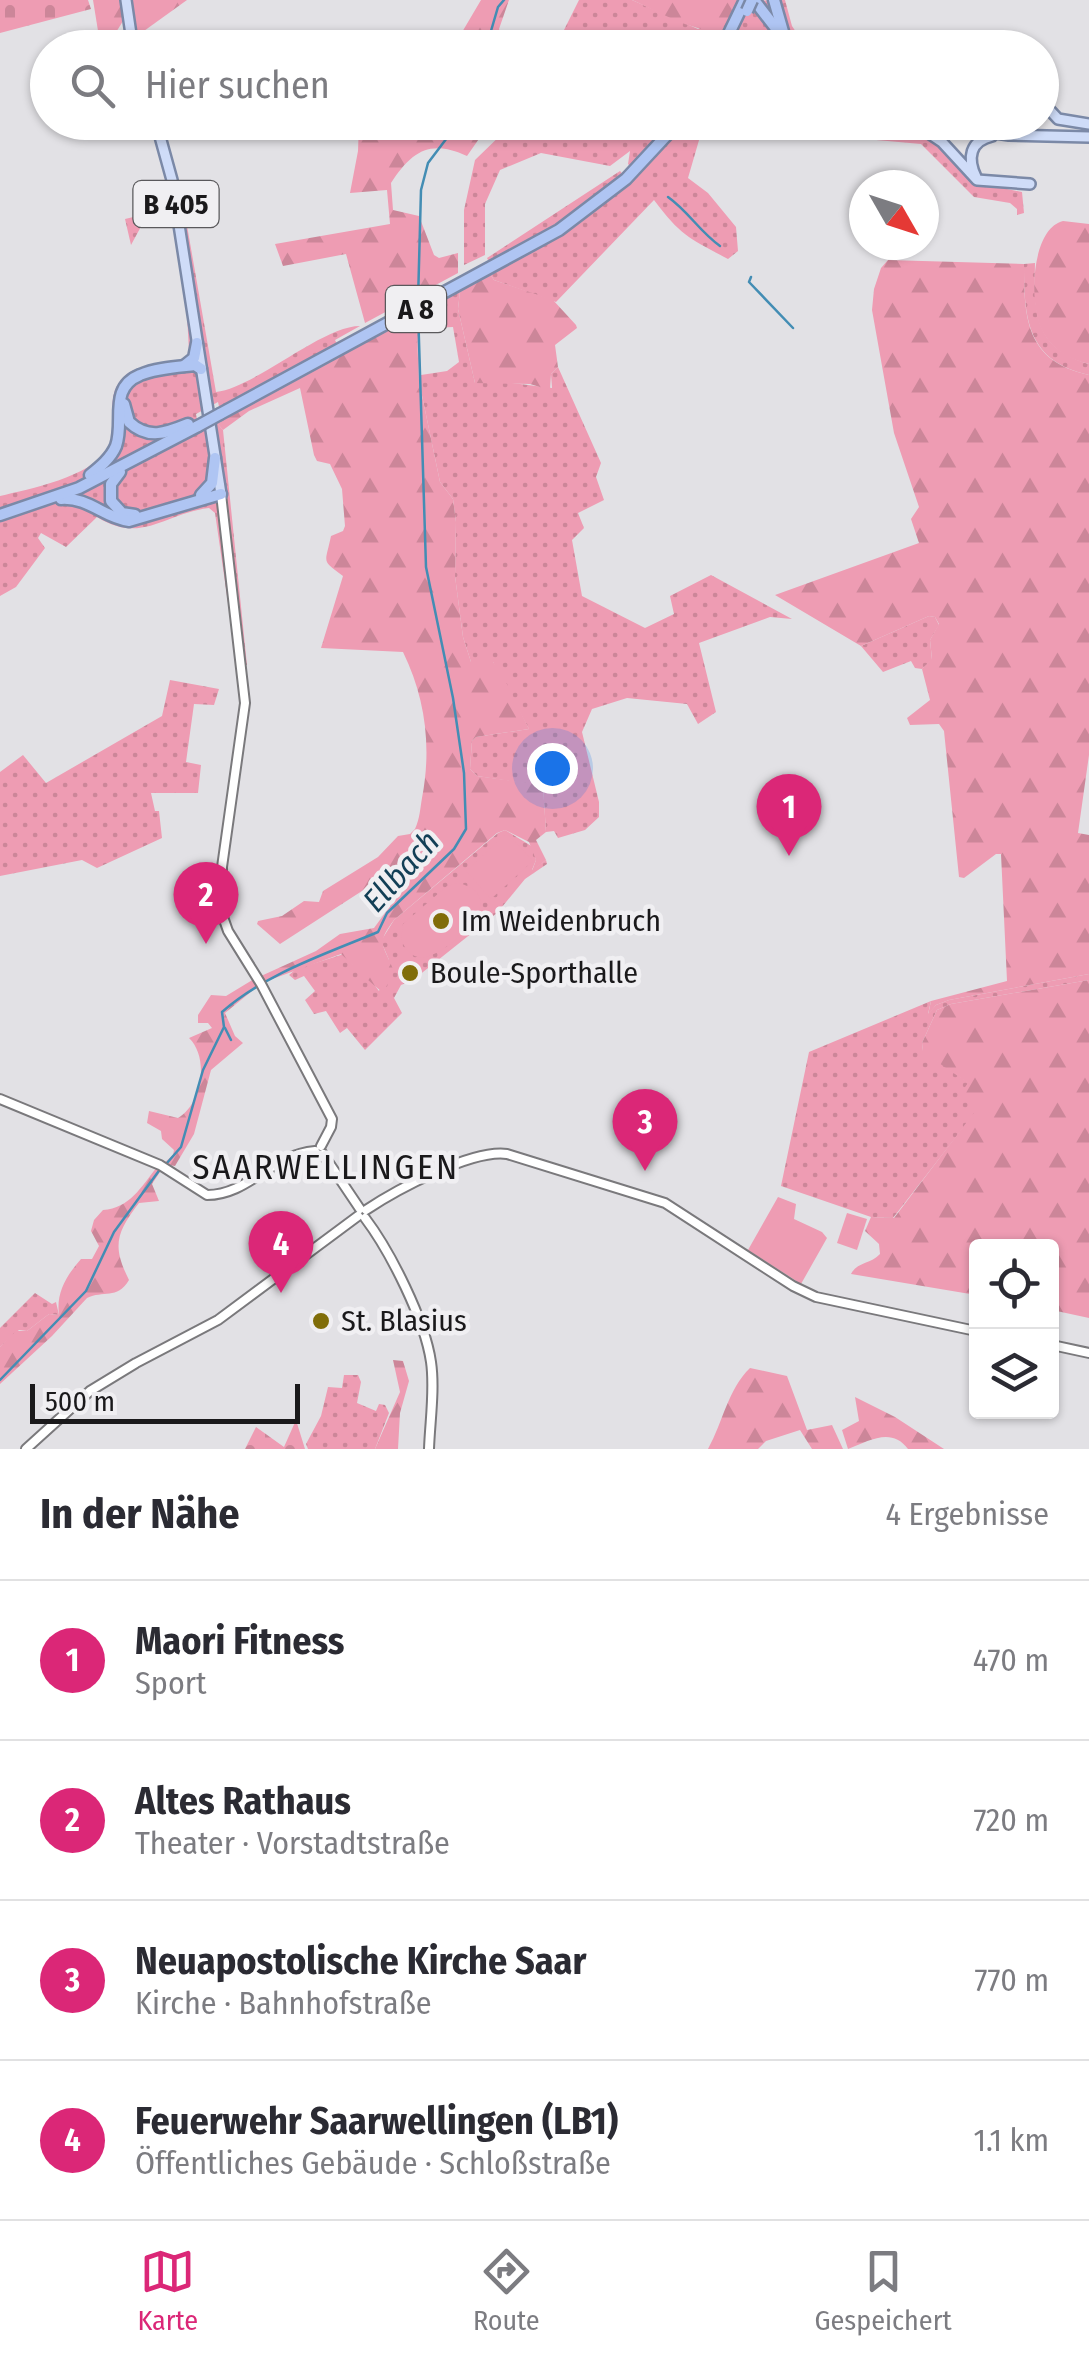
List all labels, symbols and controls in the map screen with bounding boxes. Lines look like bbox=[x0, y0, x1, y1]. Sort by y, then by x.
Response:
search box bbox=[30, 30, 1059, 140]
icon: search bbox=[65, 58, 120, 113]
text: Hier suchen bbox=[145, 62, 330, 108]
north arrow bbox=[849, 170, 939, 260]
road number: B 405 bbox=[134, 181, 218, 227]
road number: A 8 bbox=[386, 286, 446, 332]
your location bbox=[527, 743, 578, 794]
pin: 1 bbox=[756, 774, 822, 856]
water label: Ellbach bbox=[355, 823, 447, 919]
pin: 2 bbox=[174, 862, 238, 944]
place label: Im Weidenbruch bbox=[461, 903, 661, 939]
marker: Im Weidenbruch bbox=[430, 910, 452, 932]
place label: Boule-Sporthalle bbox=[430, 955, 638, 991]
marker: Boule-Sporthalle bbox=[399, 962, 421, 984]
pin: 3 bbox=[612, 1088, 678, 1171]
district label: SAARWELLINGEN bbox=[192, 1146, 460, 1188]
pin: 4 bbox=[248, 1210, 314, 1293]
map controls bbox=[969, 1239, 1059, 1419]
button: locate bbox=[969, 1239, 1059, 1329]
place label: St. Blasius bbox=[341, 1303, 467, 1339]
marker: St. Blasius bbox=[310, 1310, 332, 1332]
button: layers bbox=[969, 1329, 1059, 1419]
scale bar bbox=[30, 1379, 300, 1424]
text: 500 m bbox=[45, 1385, 115, 1418]
text: In der Nähe bbox=[40, 1489, 240, 1539]
text: 4 Ergebnisse bbox=[885, 1495, 1049, 1533]
text: Maori Fitness bbox=[135, 1618, 345, 1664]
text: 1 bbox=[66, 1641, 79, 1679]
text: 470 m bbox=[973, 1641, 1049, 1679]
text: Sport bbox=[135, 1664, 206, 1702]
text: Altes Rathaus bbox=[135, 1778, 351, 1824]
text: 2 bbox=[65, 1801, 80, 1839]
text: 720 m bbox=[973, 1801, 1049, 1839]
text: Theater · Vorstadtstraße bbox=[135, 1824, 450, 1862]
text: Neuapostolische Kirche Saar bbox=[135, 1938, 586, 1984]
text: 3 bbox=[65, 1961, 80, 1999]
text: 770 m bbox=[975, 1961, 1049, 1999]
text: Kirche · Bahnhofstraße bbox=[135, 1984, 432, 2022]
text: Feuerwehr Saarwellingen (LB1) bbox=[135, 2098, 618, 2144]
text: 4 bbox=[64, 2121, 81, 2159]
text: 1.1 km bbox=[973, 2121, 1049, 2159]
text: Öffentliches Gebäude · Schloßstraße bbox=[135, 2144, 611, 2182]
tab: Karte bbox=[137, 2244, 198, 2337]
tab: Route bbox=[473, 2244, 540, 2337]
tab: Gespeichert bbox=[814, 2244, 952, 2337]

